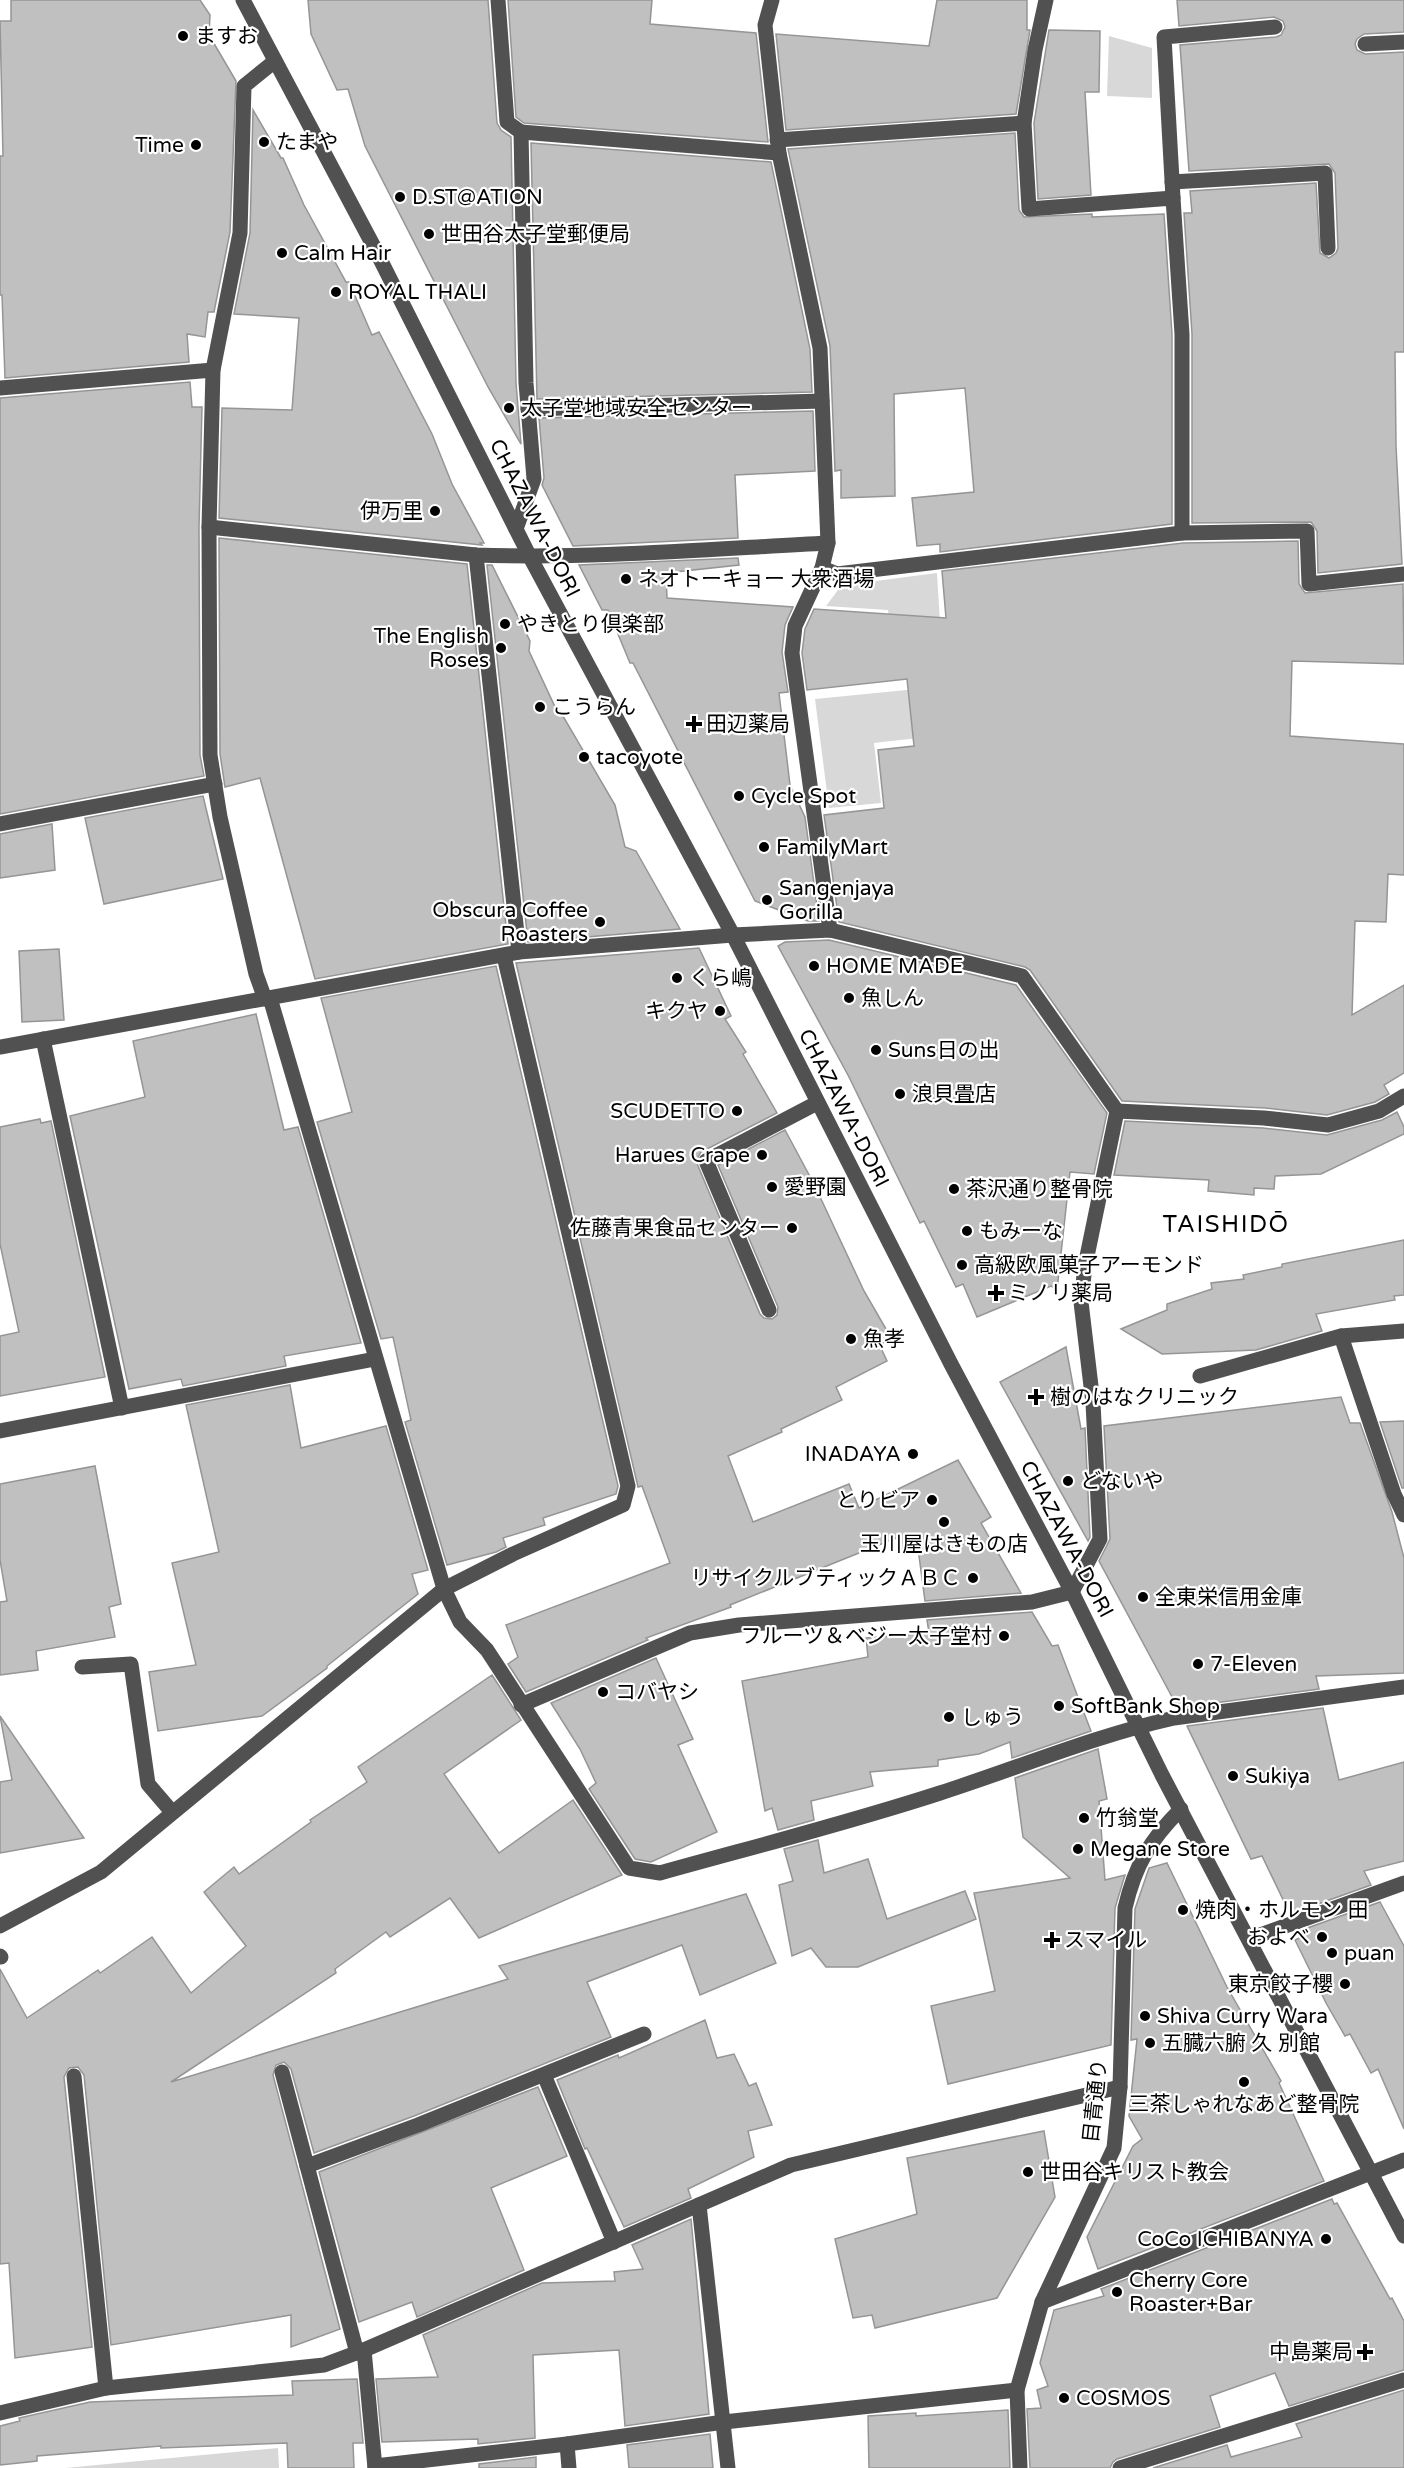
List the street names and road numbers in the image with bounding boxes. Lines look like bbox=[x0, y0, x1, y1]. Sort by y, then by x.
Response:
street label: CHAZAWA-DORI bbox=[484, 435, 585, 601]
street label: CHAZAWA-DORI bbox=[793, 1025, 894, 1191]
street label: CHAZAWA-DORI bbox=[1015, 1456, 1118, 1622]
street label: 目青通り bbox=[1079, 2058, 1112, 2144]

